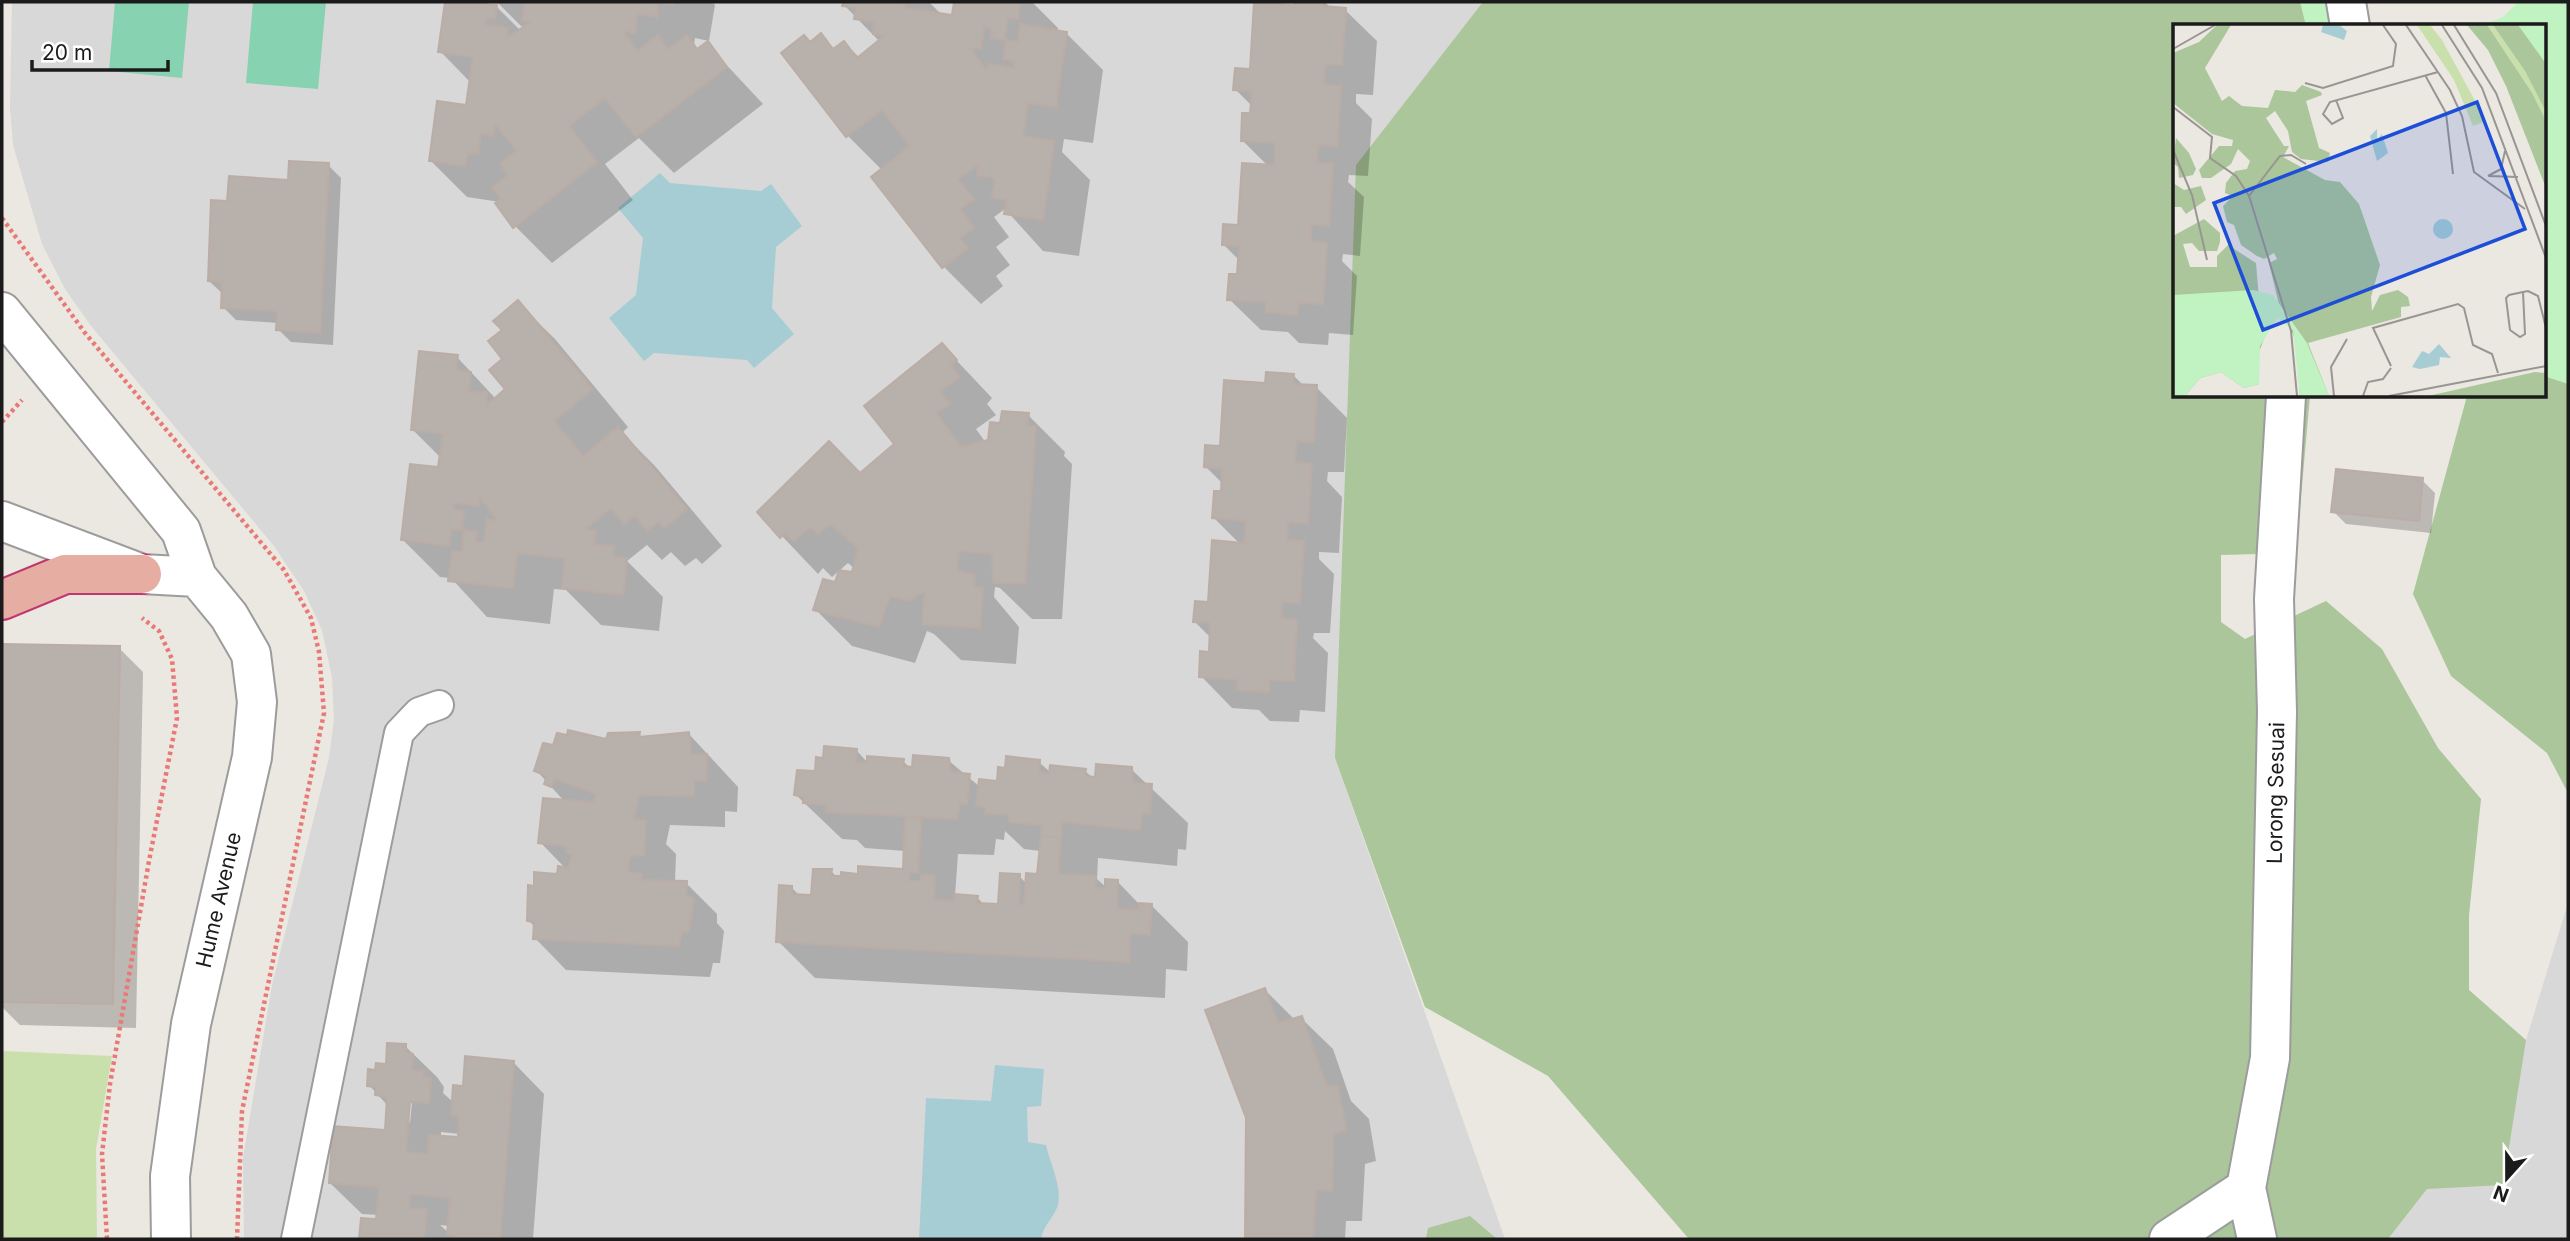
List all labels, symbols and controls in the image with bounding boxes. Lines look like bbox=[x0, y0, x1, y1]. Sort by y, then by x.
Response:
inset map bbox=[2173, 24, 2546, 397]
scale bar bbox=[32, 28, 168, 72]
text: 20 m bbox=[42, 40, 92, 65]
street label: Lorong Sesuai bbox=[2262, 722, 2289, 864]
street label: Hume Avenue bbox=[191, 830, 246, 970]
north arrow bbox=[2472, 1143, 2542, 1213]
text: N bbox=[2490, 1180, 2512, 1207]

